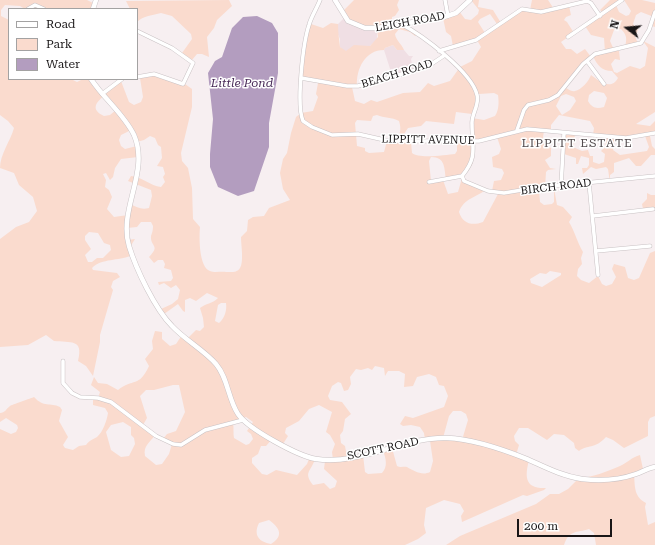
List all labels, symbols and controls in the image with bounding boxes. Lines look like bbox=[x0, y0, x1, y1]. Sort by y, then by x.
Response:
legend bbox=[8, 8, 138, 80]
north arrow bbox=[607, 8, 647, 48]
street label: LEIGH ROAD bbox=[374, 9, 446, 35]
text: Road bbox=[46, 17, 75, 31]
text: N bbox=[608, 19, 622, 30]
text: Park bbox=[46, 37, 72, 51]
text: Water bbox=[46, 57, 80, 71]
street label: BEACH ROAD bbox=[360, 57, 434, 91]
water label: Little Pond bbox=[211, 76, 273, 90]
street label: LIPPITT AVENUE bbox=[381, 133, 475, 147]
district label: LIPPITT ESTATE bbox=[521, 136, 633, 150]
street label: BIRCH ROAD bbox=[520, 176, 592, 198]
street label: SCOTT ROAD bbox=[346, 435, 420, 463]
scale bar bbox=[519, 511, 614, 537]
text: 200 m bbox=[524, 519, 558, 533]

